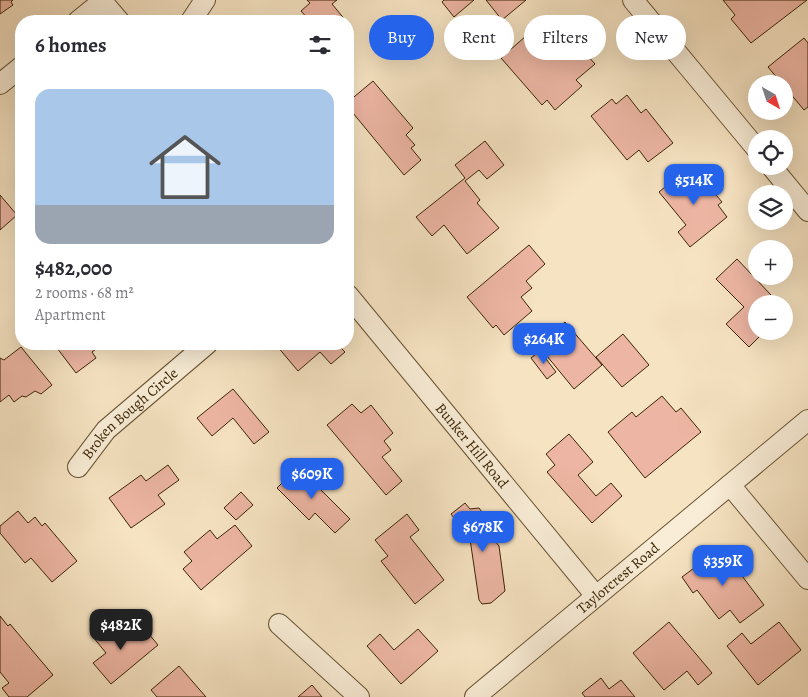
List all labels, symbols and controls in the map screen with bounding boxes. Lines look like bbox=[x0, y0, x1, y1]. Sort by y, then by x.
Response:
chip: Buy bbox=[369, 15, 434, 60]
chip: Rent bbox=[444, 15, 514, 60]
chip: Filters bbox=[524, 15, 606, 60]
chip: New bbox=[616, 15, 686, 60]
text: 6 homes bbox=[35, 31, 107, 59]
icon: filters bbox=[306, 31, 334, 59]
north arrow bbox=[748, 75, 792, 120]
map controls bbox=[748, 75, 793, 340]
icon: home bbox=[140, 122, 230, 212]
button: locate bbox=[748, 130, 793, 175]
pin: $514K bbox=[659, 164, 729, 206]
text: $514K bbox=[675, 169, 713, 191]
button: layers bbox=[748, 185, 793, 230]
button: + bbox=[748, 240, 793, 285]
text: $482,000 bbox=[35, 254, 112, 282]
text: 2 rooms · 68 m² bbox=[35, 282, 134, 304]
button: − bbox=[748, 295, 793, 340]
text: Apartment bbox=[35, 304, 106, 326]
pin: $264K bbox=[509, 322, 579, 365]
text: $264K bbox=[524, 328, 564, 350]
street label: Broken Bough Circle bbox=[77, 363, 182, 463]
street label: Bunker Hill Road bbox=[431, 399, 514, 493]
pin: $609K bbox=[277, 458, 347, 500]
text: $609K bbox=[292, 463, 332, 485]
pin: $678K bbox=[448, 510, 518, 553]
text: $678K bbox=[463, 516, 503, 538]
street label: Taylorcrest Road bbox=[573, 537, 664, 618]
pin: $359K bbox=[688, 544, 758, 587]
text: $359K bbox=[703, 550, 743, 572]
pin: $482K bbox=[86, 608, 156, 651]
text: $482K bbox=[101, 614, 141, 636]

